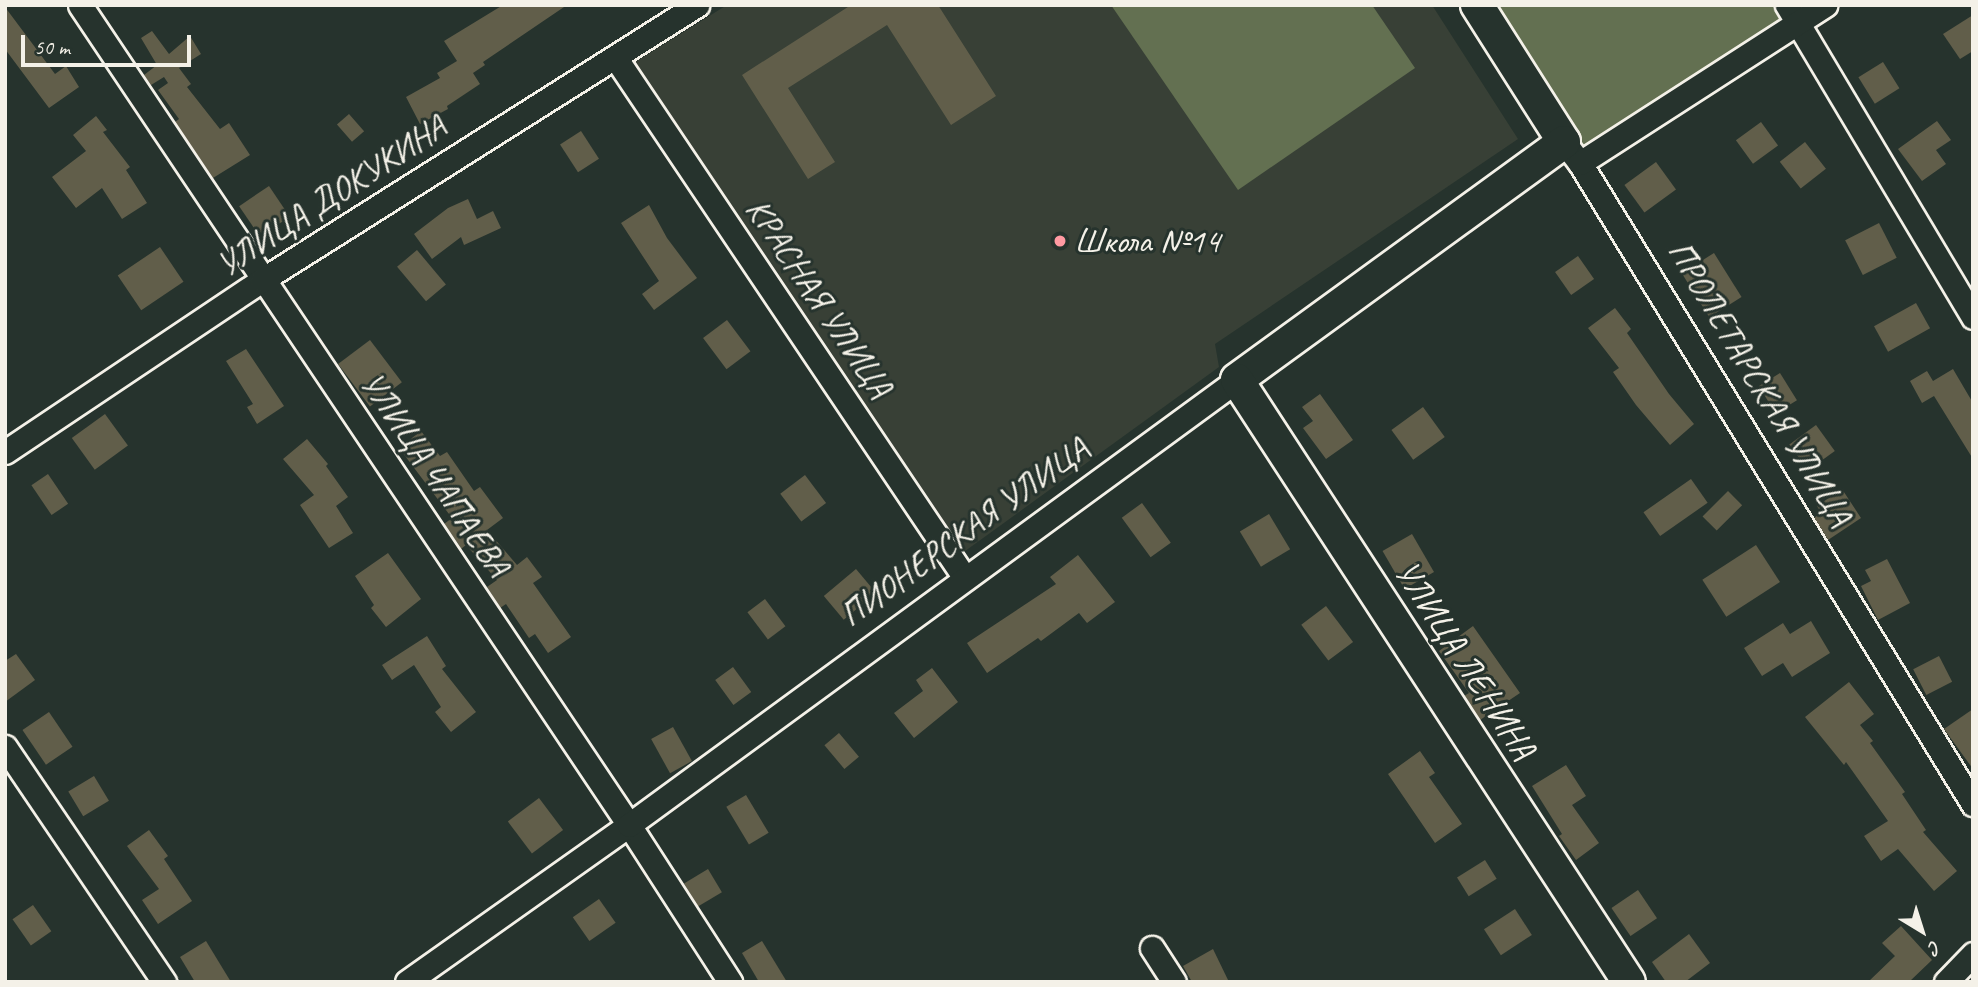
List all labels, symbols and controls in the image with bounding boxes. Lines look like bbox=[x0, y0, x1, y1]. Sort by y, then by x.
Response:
scale bar bbox=[24, 21, 194, 65]
text: 50 m bbox=[34, 34, 70, 60]
street label: УЛИЦА ДОКУКИНА bbox=[209, 106, 453, 286]
street label: КРАСНАЯ УЛИЦА bbox=[736, 189, 902, 407]
place label: Школа №14 bbox=[1074, 220, 1220, 262]
marker: Школа №14 bbox=[1052, 233, 1068, 249]
street label: ПРОЛЕТАРСКАЯ УЛИЦА bbox=[1658, 233, 1862, 533]
street label: УЛИЦА ЧАПАЕВА bbox=[351, 363, 519, 585]
street label: ПИОНЕРСКАЯ УЛИЦА bbox=[832, 428, 1096, 636]
street label: УЛИЦА ЛЕНИНА bbox=[1385, 553, 1545, 767]
north arrow bbox=[1887, 896, 1957, 966]
text: С bbox=[1924, 935, 1946, 960]

